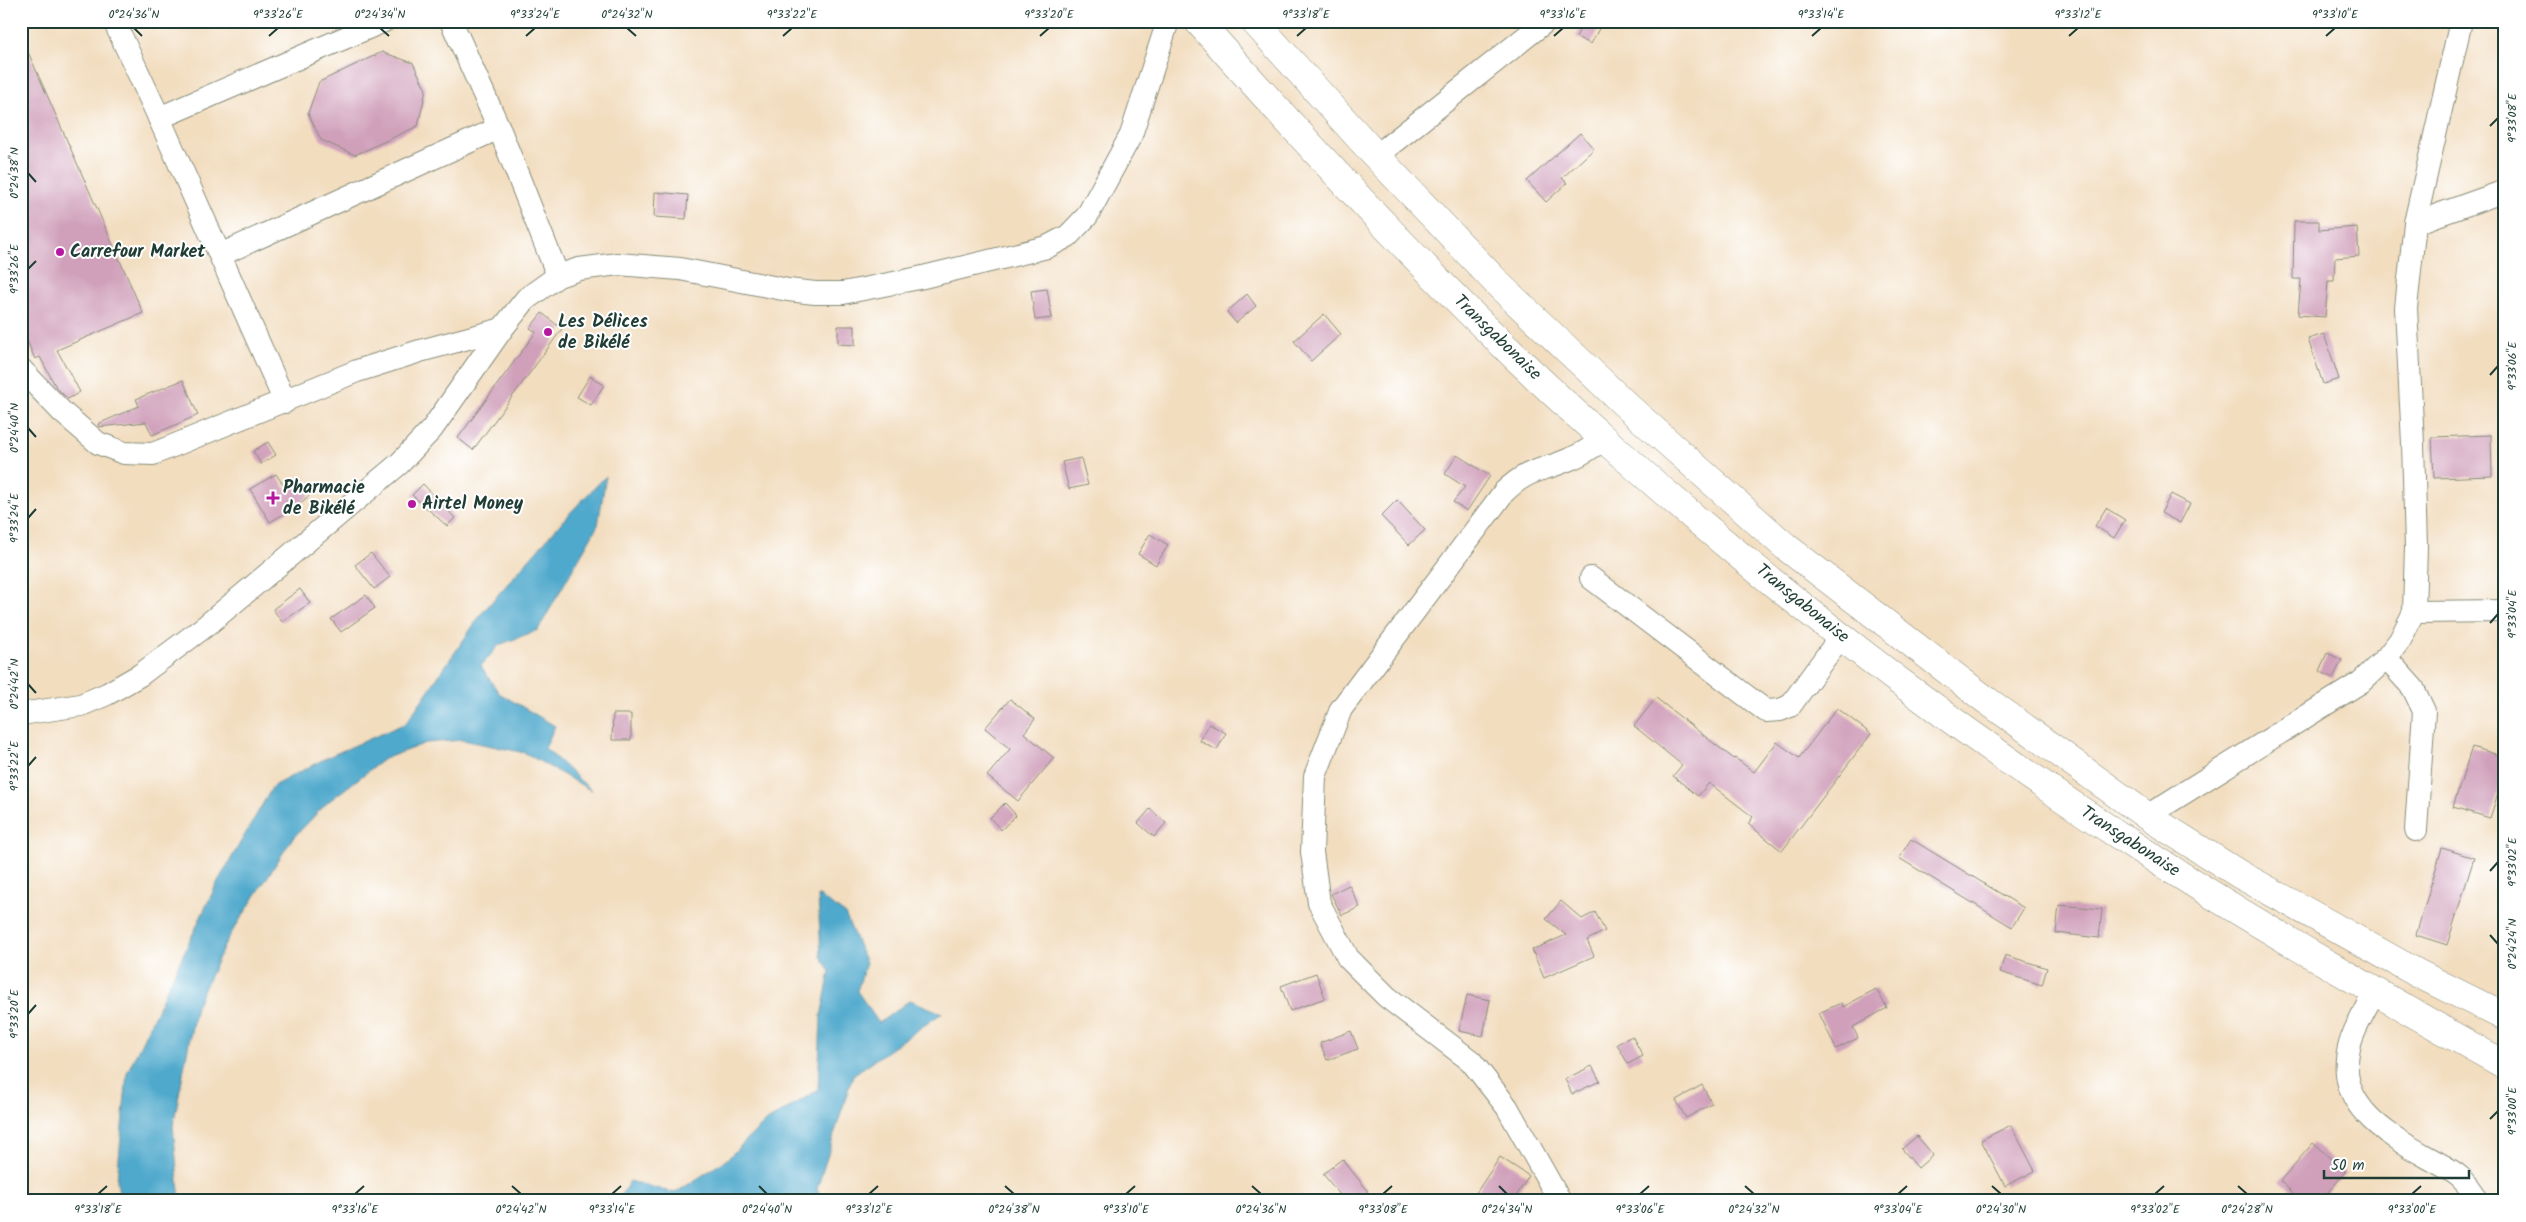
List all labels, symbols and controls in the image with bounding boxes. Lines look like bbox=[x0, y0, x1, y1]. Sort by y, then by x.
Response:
text: 0°24'36"N bbox=[108, 5, 160, 24]
text: 9°33'26"E bbox=[253, 5, 304, 24]
text: 0°24'34"N bbox=[355, 5, 405, 24]
text: 9°33'24"E bbox=[510, 5, 561, 24]
text: 0°24'32"N bbox=[601, 5, 653, 24]
text: 9°33'22"E bbox=[767, 5, 818, 24]
text: 9°33'20"E bbox=[1024, 5, 1075, 24]
text: 9°33'18"E bbox=[1282, 5, 1331, 24]
text: 9°33'16"E bbox=[1540, 5, 1587, 24]
text: 9°33'14"E bbox=[1798, 5, 1845, 24]
text: 9°33'12"E bbox=[2054, 5, 2103, 24]
text: 9°33'10"E bbox=[2312, 5, 2359, 24]
text: 9°33'08"E bbox=[2503, 92, 2522, 143]
text: 0°24'38"N bbox=[5, 147, 24, 199]
place label: Carrefour Market bbox=[70, 238, 206, 267]
text: 9°33'26"E bbox=[5, 243, 24, 294]
marker: Carrefour Market bbox=[54, 246, 66, 258]
street label: Transgabonaise bbox=[1446, 288, 1548, 388]
place label: Les Délices de Bikélé bbox=[558, 308, 648, 358]
marker: Les Délices de Bikélé bbox=[542, 326, 554, 338]
text: 9°33'06"E bbox=[2503, 341, 2522, 391]
text: 0°24'40"N bbox=[5, 403, 24, 453]
place label: Pharmacie de Bikélé bbox=[283, 474, 365, 524]
place label: Airtel Money bbox=[422, 490, 524, 519]
text: 9°33'24"E bbox=[5, 492, 24, 543]
marker: Pharmacie de Bikélé bbox=[267, 492, 279, 504]
marker: Airtel Money bbox=[406, 498, 418, 510]
street label: Transgabonaise bbox=[1749, 557, 1855, 651]
text: 9°33'04"E bbox=[2503, 589, 2522, 638]
text: 0°24'42"N bbox=[5, 658, 24, 710]
text: 9°33'22"E bbox=[5, 740, 24, 791]
street label: Transgabonaise bbox=[2074, 799, 2186, 885]
text: 9°33'02"E bbox=[2503, 836, 2522, 887]
text: 0°24'24"N bbox=[2503, 918, 2522, 970]
text: 9°33'20"E bbox=[5, 988, 24, 1039]
text: 9°33'00"E bbox=[2503, 1086, 2522, 1135]
scale bar bbox=[2324, 1147, 2468, 1179]
text: 50 m bbox=[2331, 1154, 2365, 1178]
text: 9°33'18"E bbox=[74, 1200, 123, 1219]
text: 9°33'16"E bbox=[332, 1200, 379, 1219]
text: 0°24'42"N bbox=[495, 1200, 547, 1219]
text: 9°33'14"E bbox=[589, 1200, 636, 1219]
text: 0°24'40"N bbox=[742, 1200, 792, 1219]
text: 9°33'12"E bbox=[845, 1200, 894, 1219]
text: 0°24'38"N bbox=[988, 1200, 1040, 1219]
text: 9°33'10"E bbox=[1103, 1200, 1150, 1219]
text: 0°24'36"N bbox=[1235, 1200, 1287, 1219]
text: 9°33'08"E bbox=[1358, 1200, 1409, 1219]
text: 0°24'34"N bbox=[1482, 1200, 1532, 1219]
text: 9°33'06"E bbox=[1615, 1200, 1665, 1219]
text: 0°24'32"N bbox=[1728, 1200, 1780, 1219]
text: 9°33'04"E bbox=[1874, 1200, 1923, 1219]
text: 0°24'30"N bbox=[1976, 1200, 2026, 1219]
text: 9°33'02"E bbox=[2130, 1200, 2181, 1219]
text: 0°24'28"N bbox=[2221, 1200, 2273, 1219]
text: 9°33'00"E bbox=[2388, 1200, 2437, 1219]

